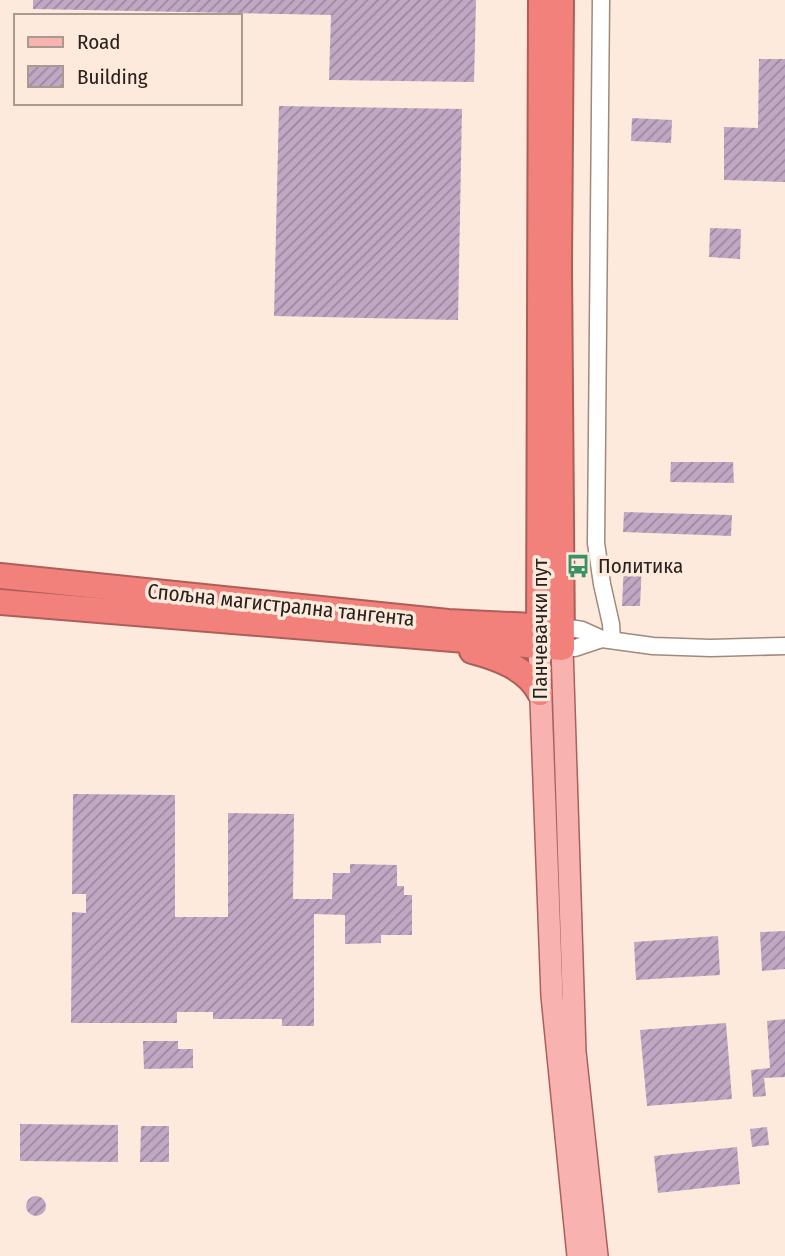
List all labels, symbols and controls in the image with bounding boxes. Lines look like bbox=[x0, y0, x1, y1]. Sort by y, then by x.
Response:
legend bbox=[14, 14, 242, 105]
text: Road bbox=[77, 29, 121, 55]
text: Building bbox=[77, 64, 148, 90]
bus stop icon: Политика bbox=[564, 552, 592, 580]
place label: Политика bbox=[598, 553, 683, 579]
street label: Панчевачки пут bbox=[527, 558, 553, 700]
street label: Спољна магистрална тангента bbox=[146, 578, 416, 632]

